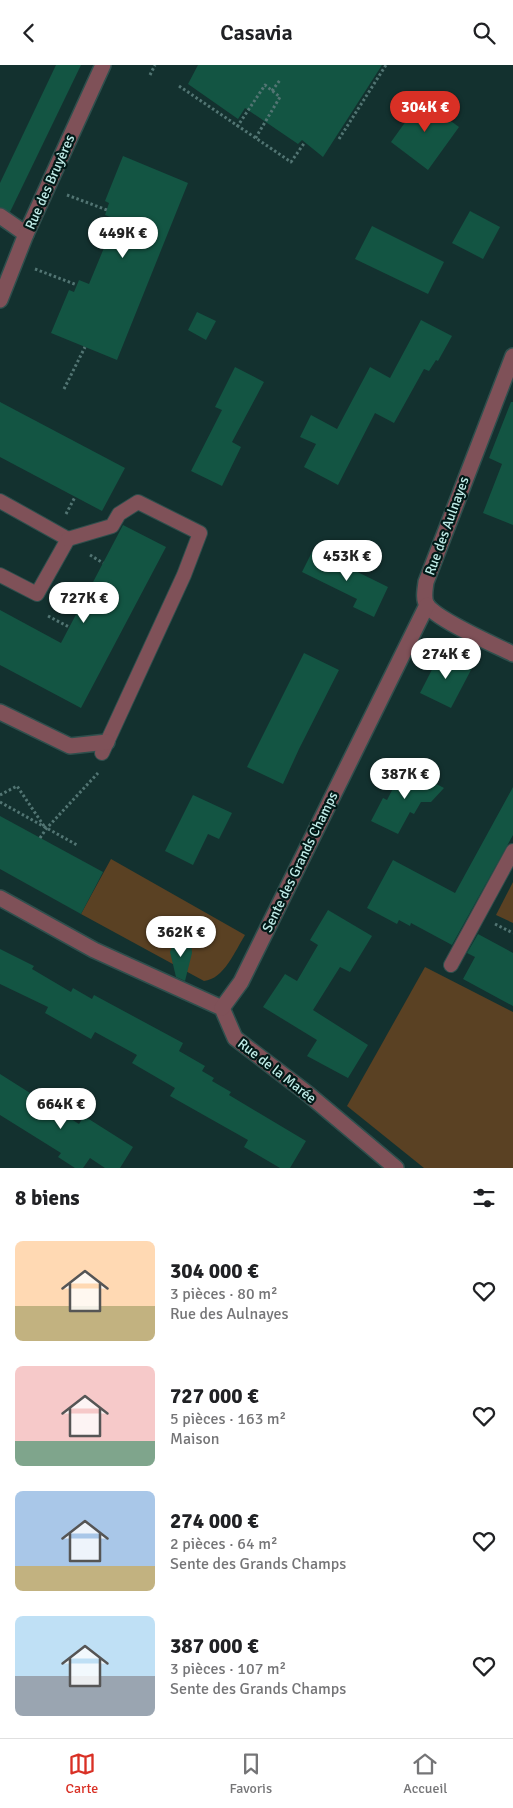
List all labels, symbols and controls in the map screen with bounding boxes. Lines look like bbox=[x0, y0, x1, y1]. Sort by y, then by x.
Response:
icon: back bbox=[15, 19, 43, 47]
text: Casavia bbox=[220, 19, 293, 46]
icon: search bbox=[470, 19, 498, 47]
pin: 304K € bbox=[384, 91, 466, 133]
text: 304K € bbox=[401, 97, 449, 117]
street label: Rue des Bruyères bbox=[22, 132, 78, 232]
pin: 449K € bbox=[82, 217, 164, 259]
text: 449K € bbox=[99, 223, 147, 243]
street label: Rue des Aulnayes bbox=[421, 474, 473, 578]
pin: 453K € bbox=[306, 539, 388, 582]
text: 453K € bbox=[323, 546, 371, 566]
pin: 727K € bbox=[43, 581, 125, 624]
text: 727K € bbox=[60, 588, 108, 608]
pin: 274K € bbox=[405, 637, 487, 680]
text: 274K € bbox=[422, 644, 470, 664]
pin: 387K € bbox=[364, 757, 446, 800]
text: 387K € bbox=[381, 764, 429, 784]
street label: Sente des Grands Champs bbox=[259, 789, 341, 935]
pin: 362K € bbox=[140, 915, 222, 958]
text: 362K € bbox=[157, 922, 205, 942]
street label: Rue de la Marée bbox=[234, 1035, 320, 1107]
pin: 664K € bbox=[20, 1087, 102, 1130]
text: 664K € bbox=[37, 1094, 85, 1114]
icon: filters bbox=[470, 1184, 498, 1212]
text: 8 biens bbox=[15, 1185, 80, 1211]
text: 304 000 € bbox=[170, 1258, 259, 1284]
icon: home bbox=[55, 1261, 115, 1321]
icon: heart bbox=[470, 1277, 498, 1305]
text: 3 pièces · 80 m² bbox=[170, 1284, 278, 1304]
text: Rue des Aulnayes bbox=[170, 1304, 289, 1324]
text: 727 000 € bbox=[170, 1383, 259, 1409]
icon: home bbox=[55, 1386, 115, 1446]
icon: heart bbox=[470, 1402, 498, 1430]
text: 5 pièces · 163 m² bbox=[170, 1409, 286, 1429]
text: Maison bbox=[170, 1429, 219, 1449]
text: 274 000 € bbox=[170, 1508, 259, 1534]
icon: home bbox=[55, 1511, 115, 1571]
icon: heart bbox=[470, 1527, 498, 1555]
text: 2 pièces · 64 m² bbox=[170, 1534, 278, 1554]
text: Sente des Grands Champs bbox=[170, 1554, 346, 1574]
text: 387 000 € bbox=[170, 1633, 259, 1659]
icon: home bbox=[55, 1636, 115, 1696]
icon: heart bbox=[470, 1652, 498, 1680]
text: 3 pièces · 107 m² bbox=[170, 1659, 286, 1679]
text: Sente des Grands Champs bbox=[170, 1679, 346, 1699]
tab: Carte bbox=[66, 1750, 98, 1797]
tab: Favoris bbox=[230, 1750, 272, 1797]
tab: Accueil bbox=[403, 1750, 447, 1797]

